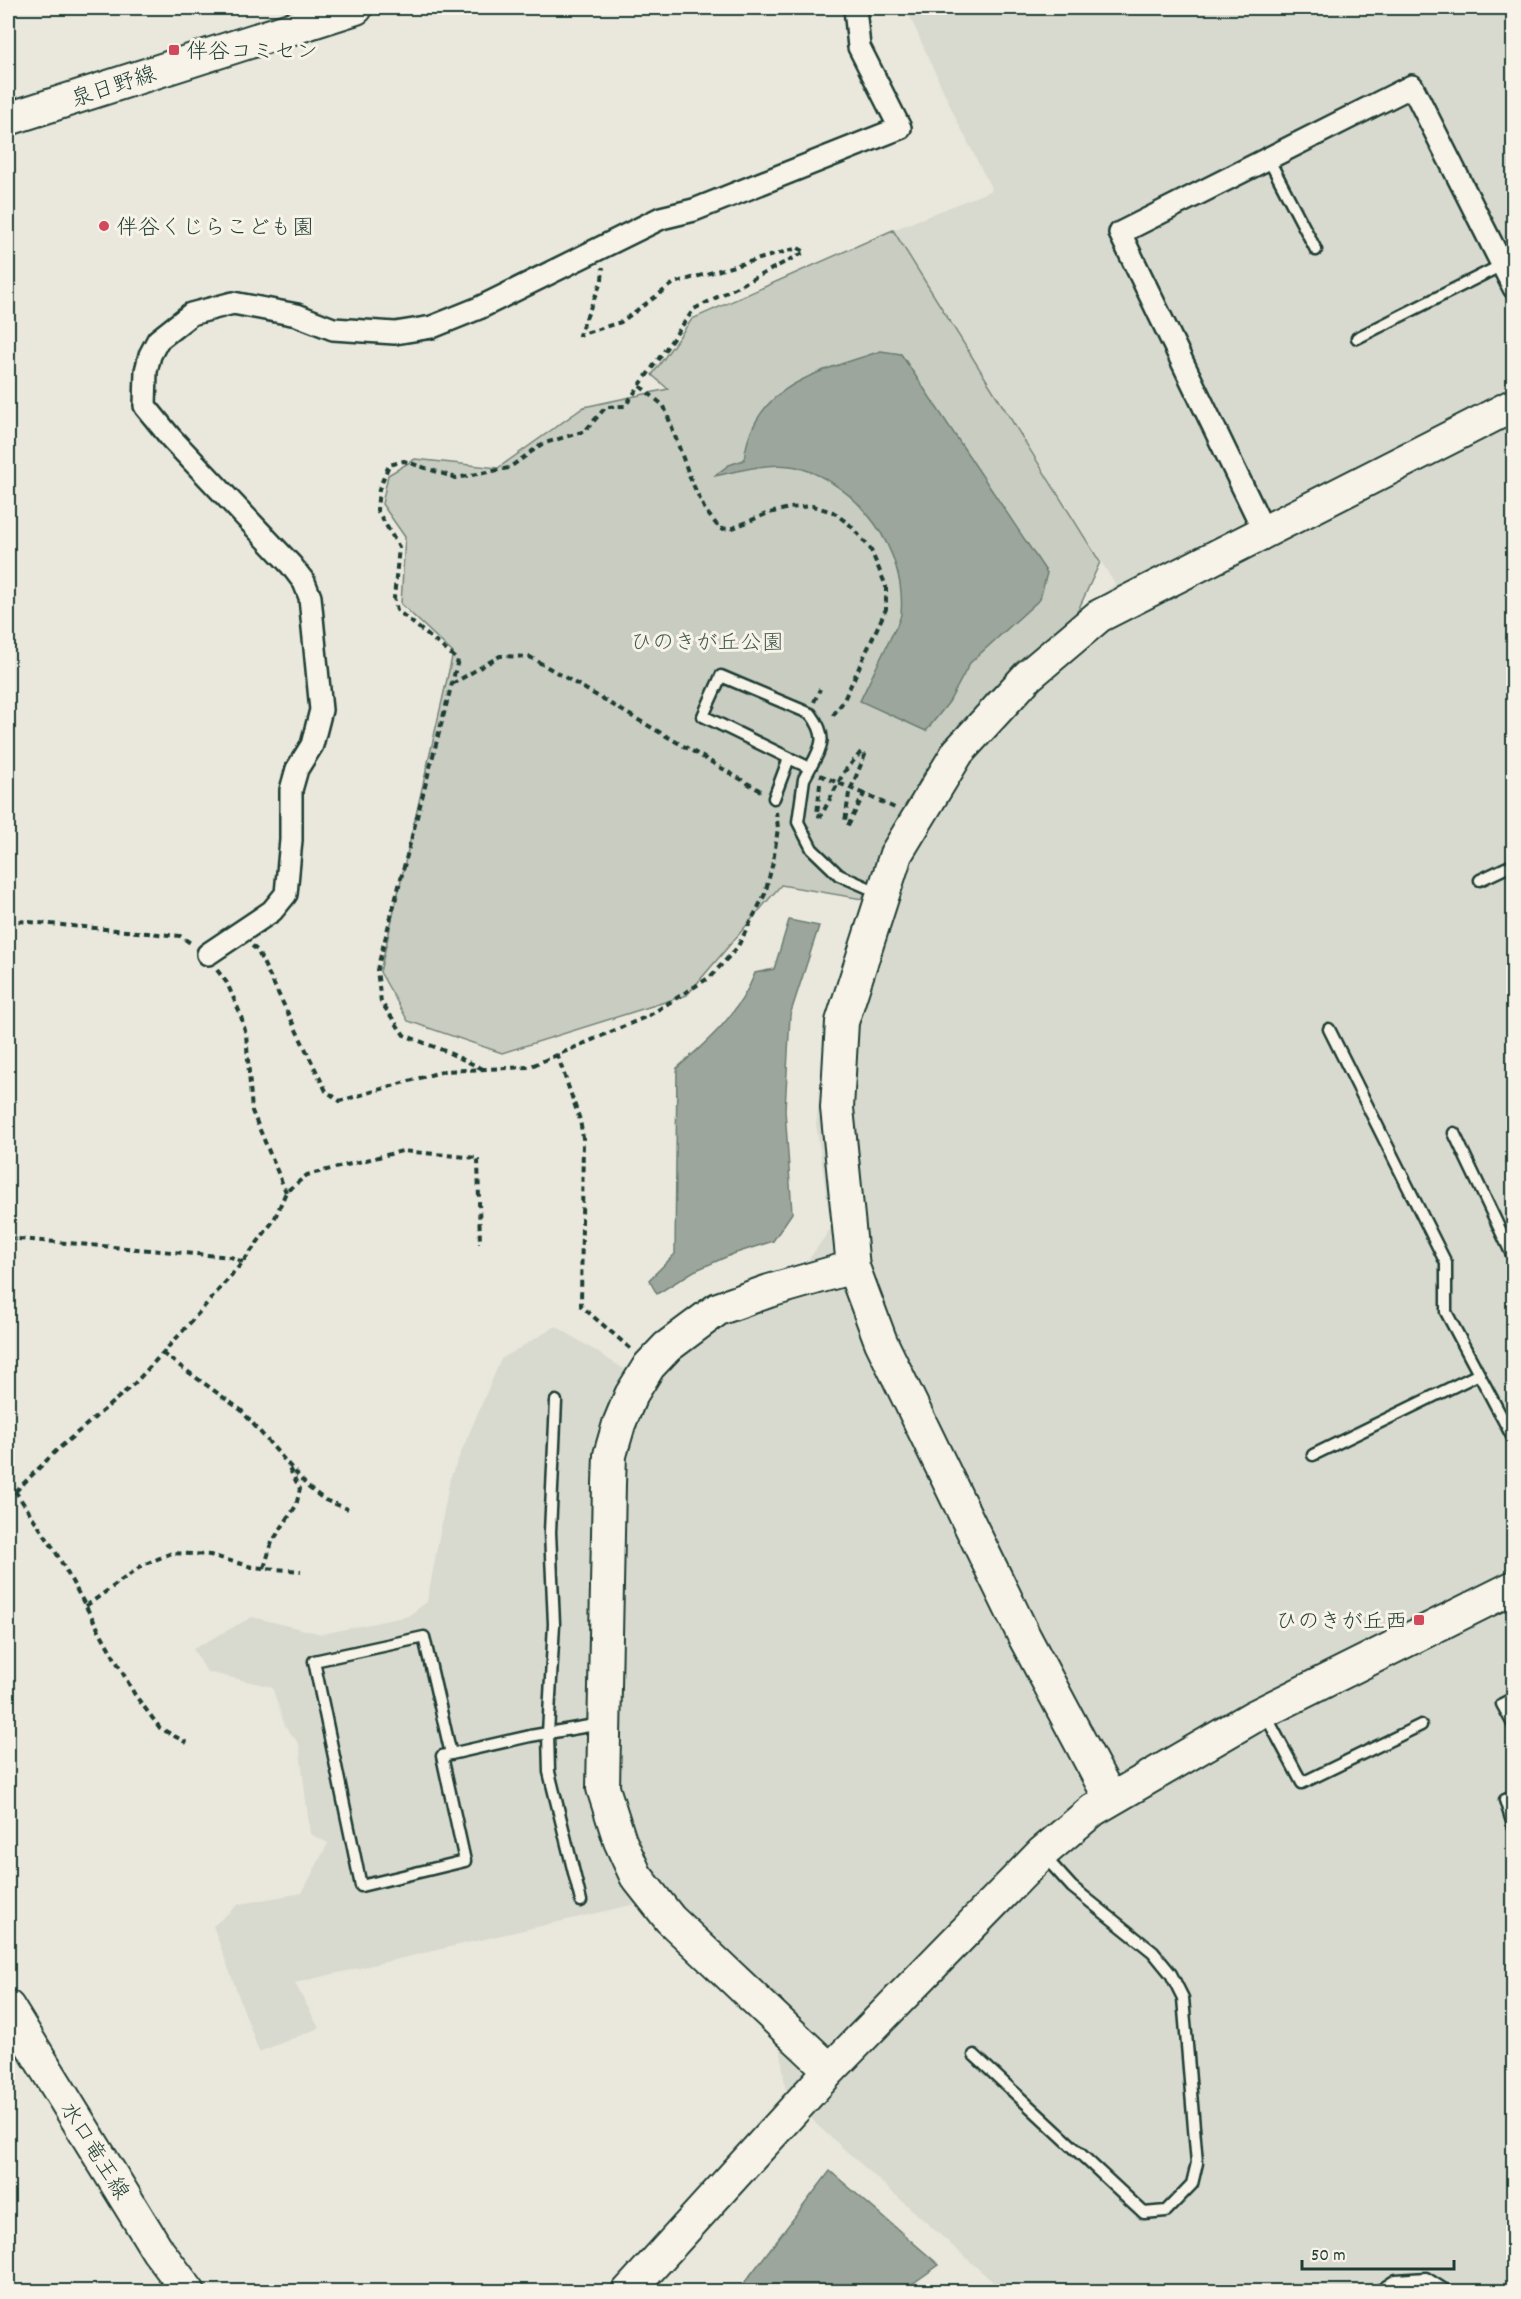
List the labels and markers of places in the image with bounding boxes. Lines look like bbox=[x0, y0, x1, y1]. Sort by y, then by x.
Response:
place label: 伴谷コミセン bbox=[186, 38, 318, 69]
marker: 伴谷コミセン bbox=[167, 43, 181, 57]
place label: 伴谷くじらこども園 bbox=[116, 214, 314, 245]
marker: 伴谷くじらこども園 bbox=[97, 219, 111, 233]
place label: ひのきが丘西 bbox=[1275, 1608, 1407, 1639]
marker: ひのきが丘西 bbox=[1412, 1613, 1426, 1627]

